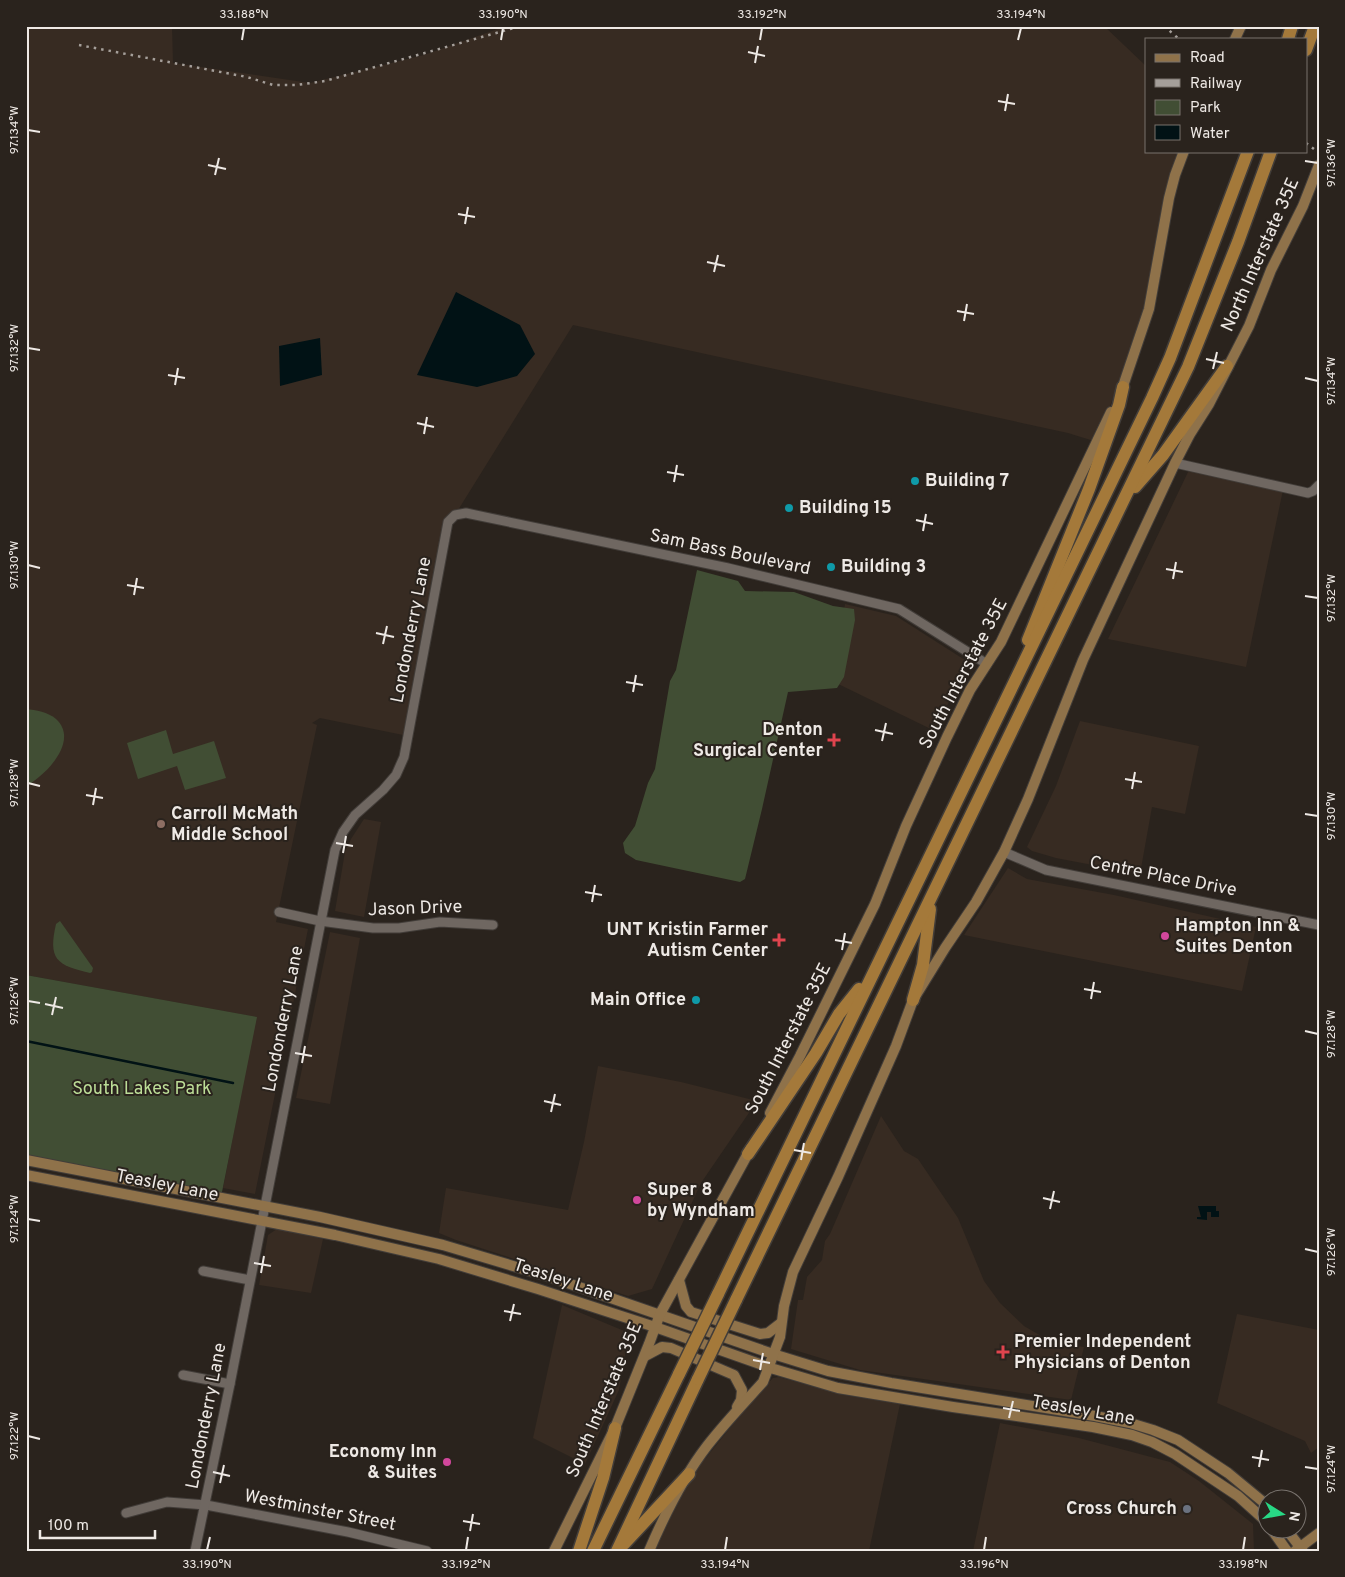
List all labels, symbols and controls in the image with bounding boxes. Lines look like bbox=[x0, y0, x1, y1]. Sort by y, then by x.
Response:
text: 33.188°N bbox=[219, 7, 269, 23]
text: 33.190°N bbox=[478, 7, 528, 23]
text: 33.192°N bbox=[737, 7, 787, 23]
text: 33.194°N bbox=[996, 7, 1046, 23]
legend bbox=[1145, 38, 1308, 152]
text: Road bbox=[1190, 49, 1225, 68]
text: Railway bbox=[1190, 75, 1242, 94]
text: Park bbox=[1190, 99, 1221, 118]
text: 97.134°W bbox=[7, 106, 23, 154]
text: Water bbox=[1190, 125, 1230, 144]
text: 97.136°W bbox=[1324, 139, 1340, 187]
street label: North Interstate 35E bbox=[1217, 174, 1305, 336]
text: 97.132°W bbox=[7, 324, 23, 372]
text: 97.134°W bbox=[1324, 357, 1340, 405]
place label: Building 7 bbox=[925, 470, 1009, 493]
marker: Building 7 bbox=[909, 475, 921, 487]
place label: Building 15 bbox=[799, 497, 892, 520]
marker: Building 15 bbox=[783, 502, 795, 514]
street label: Sam Bass Boulevard bbox=[647, 525, 813, 581]
text: 97.130°W bbox=[7, 541, 23, 589]
street label: Londonderry Lane bbox=[387, 555, 437, 705]
place label: Building 3 bbox=[841, 556, 926, 579]
marker: Building 3 bbox=[825, 561, 837, 573]
text: 97.132°W bbox=[1324, 574, 1340, 622]
street label: South Interstate 35E bbox=[915, 595, 1013, 753]
place label: Denton Surgical Center bbox=[693, 719, 823, 763]
marker: Denton Surgical Center bbox=[827, 733, 841, 747]
text: 97.128°W bbox=[7, 759, 23, 807]
text: 97.130°W bbox=[1324, 792, 1340, 840]
place label: Carroll McMath Middle School bbox=[171, 803, 298, 847]
marker: Carroll McMath Middle School bbox=[155, 818, 167, 830]
street label: Centre Place Drive bbox=[1087, 851, 1239, 903]
street label: Jason Drive bbox=[367, 896, 463, 922]
place label: Hampton Inn & Suites Denton bbox=[1175, 915, 1301, 959]
place label: UNT Kristin Farmer Autism Center bbox=[606, 919, 768, 963]
marker: Hampton Inn & Suites Denton bbox=[1159, 930, 1171, 942]
marker: UNT Kristin Farmer Autism Center bbox=[772, 933, 786, 947]
street label: Londonderry Lane bbox=[259, 944, 309, 1094]
street label: South Interstate 35E bbox=[741, 959, 837, 1119]
text: 97.126°W bbox=[7, 977, 23, 1025]
place label: Main Office bbox=[590, 989, 686, 1012]
marker: Main Office bbox=[690, 994, 702, 1006]
text: 97.128°W bbox=[1324, 1010, 1340, 1058]
park label: South Lakes Park bbox=[72, 1078, 212, 1101]
street label: Teasley Lane bbox=[114, 1165, 220, 1207]
place label: Super 8 by Wyndham bbox=[647, 1179, 755, 1223]
marker: Super 8 by Wyndham bbox=[631, 1194, 643, 1206]
text: 97.124°W bbox=[7, 1195, 23, 1243]
text: 97.126°W bbox=[1324, 1228, 1340, 1276]
street label: Teasley Lane bbox=[510, 1254, 616, 1308]
street label: South Interstate 35E bbox=[562, 1319, 648, 1481]
place label: Premier Independent Physicians of Denton bbox=[1014, 1331, 1191, 1375]
street label: Londonderry Lane bbox=[182, 1341, 232, 1491]
marker: Premier Independent Physicians of Denton bbox=[996, 1345, 1010, 1359]
street label: Teasley Lane bbox=[1030, 1391, 1136, 1431]
text: 97.122°W bbox=[7, 1412, 23, 1460]
place label: Economy Inn & Suites bbox=[329, 1441, 437, 1485]
text: 97.124°W bbox=[1324, 1445, 1340, 1493]
marker: Economy Inn & Suites bbox=[441, 1456, 453, 1468]
street label: Westminster Street bbox=[242, 1485, 398, 1537]
north arrow bbox=[1258, 1490, 1308, 1540]
place label: Cross Church bbox=[1066, 1498, 1177, 1521]
marker: Cross Church bbox=[1181, 1503, 1193, 1515]
scale bar bbox=[40, 1507, 155, 1539]
text: N bbox=[1284, 1510, 1303, 1523]
text: 100 m bbox=[48, 1517, 89, 1536]
text: 33.190°N bbox=[182, 1557, 232, 1573]
text: 33.192°N bbox=[441, 1557, 491, 1573]
text: 33.194°N bbox=[700, 1557, 750, 1573]
text: 33.196°N bbox=[959, 1557, 1009, 1573]
text: 33.198°N bbox=[1218, 1557, 1268, 1573]

